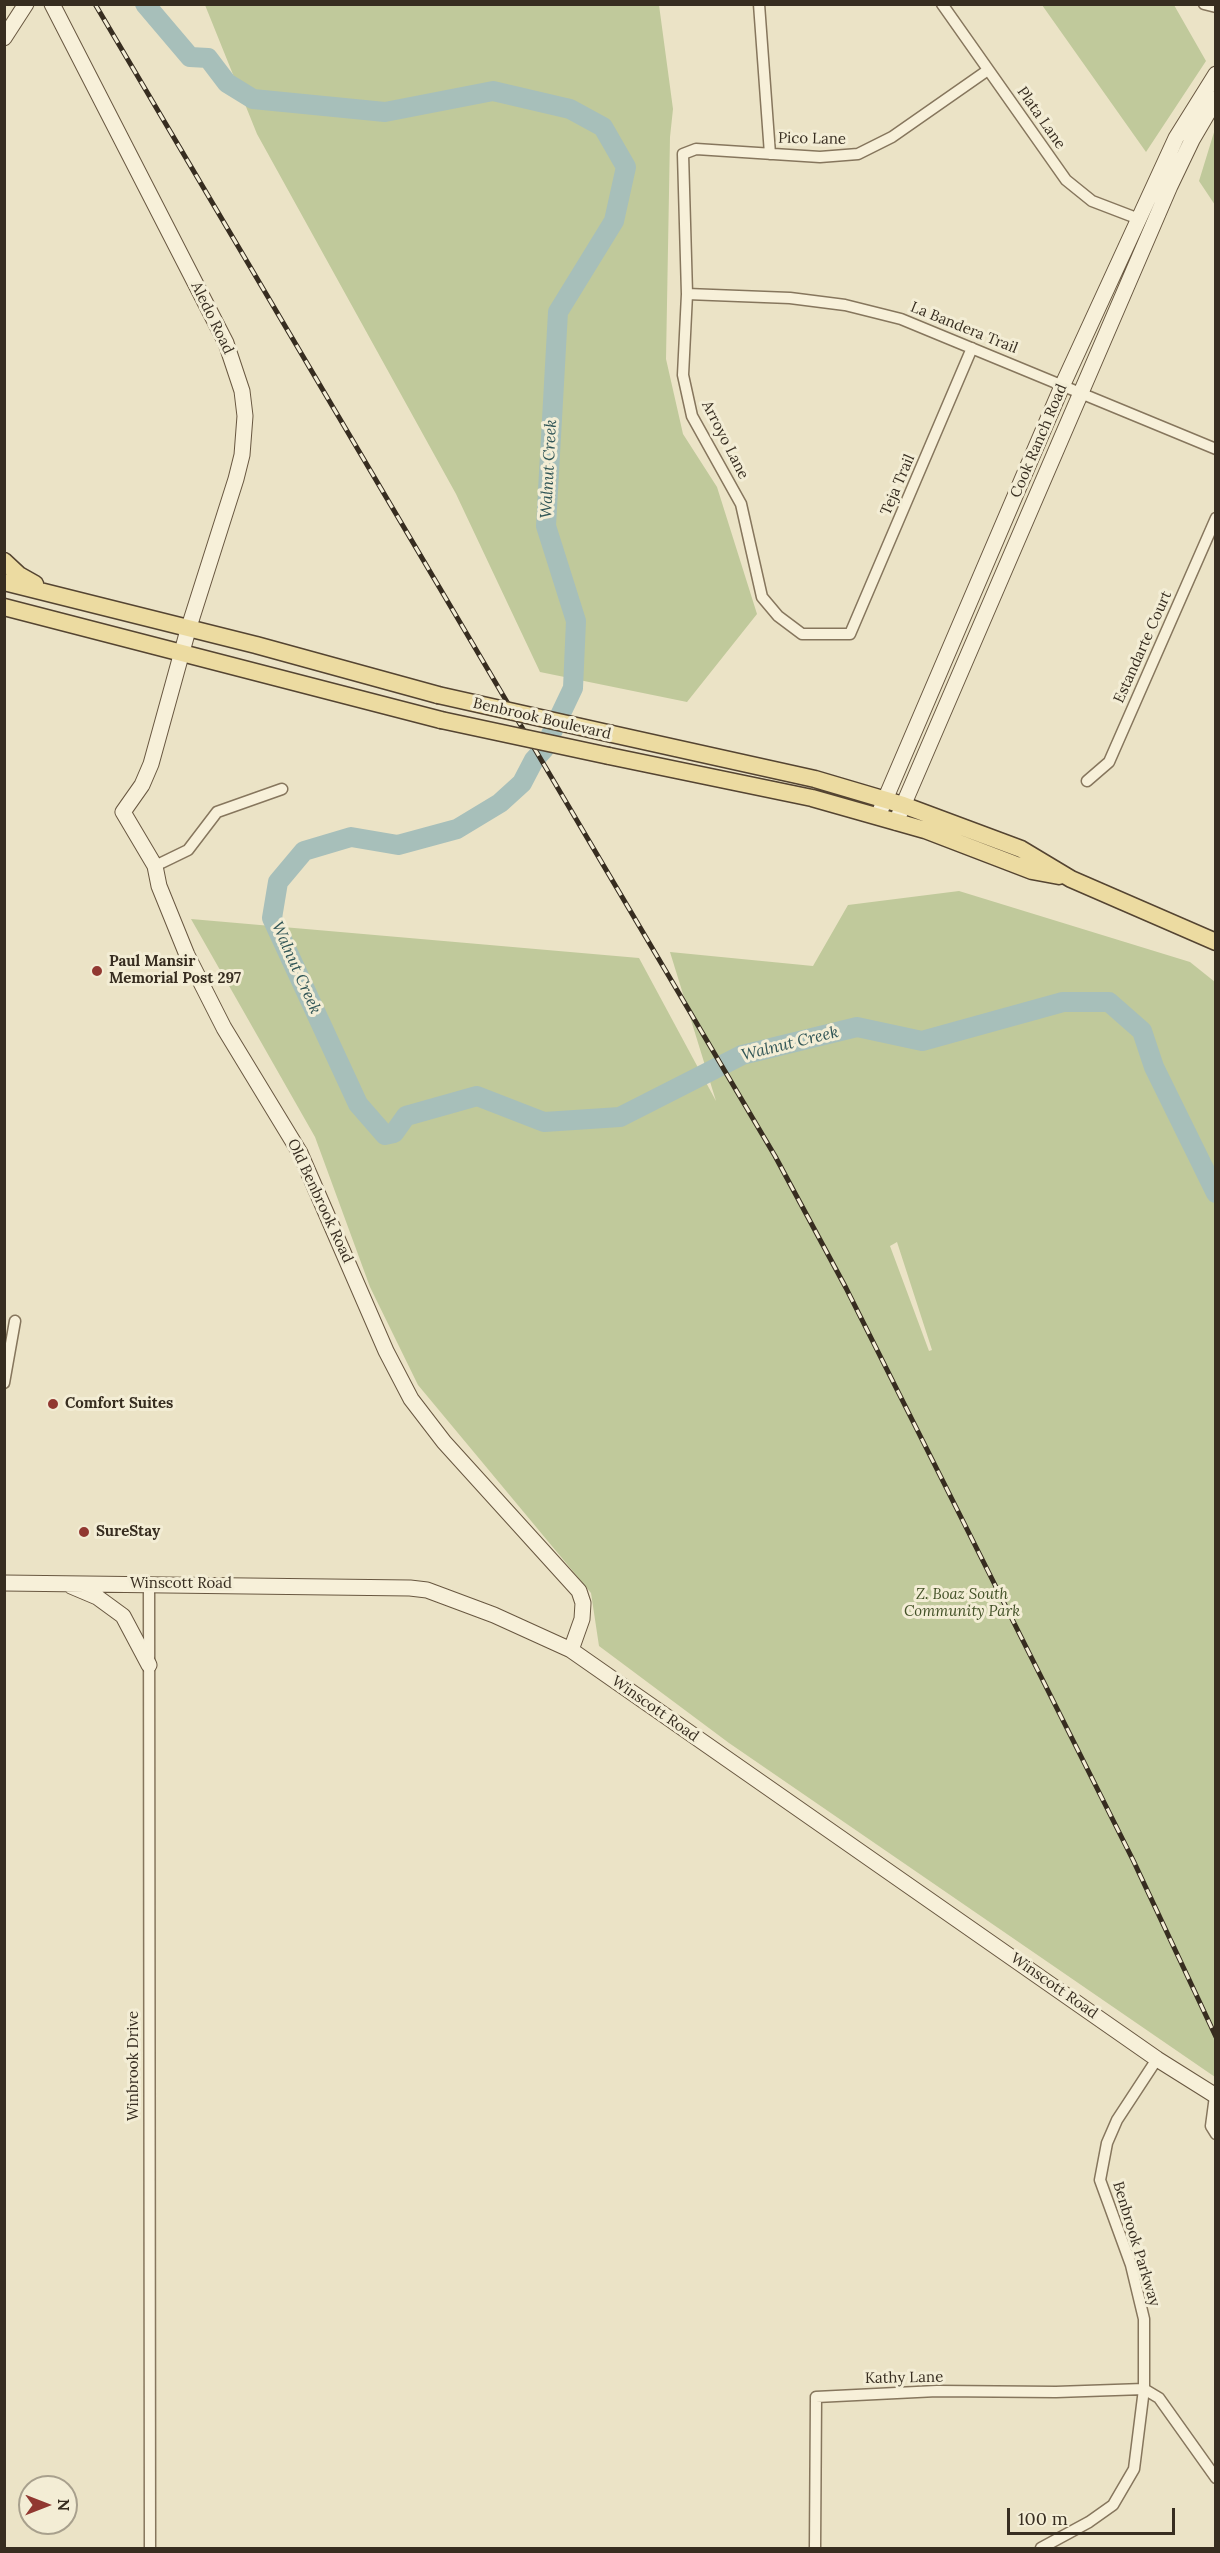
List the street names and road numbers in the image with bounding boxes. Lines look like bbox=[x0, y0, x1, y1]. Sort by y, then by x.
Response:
street label: Plata Lane bbox=[1013, 83, 1069, 153]
street label: Pico Lane bbox=[778, 129, 846, 149]
street label: Aledo Road bbox=[187, 279, 237, 357]
street label: La Bandera Trail bbox=[908, 298, 1020, 358]
street label: Cook Ranch Road bbox=[1007, 381, 1071, 501]
street label: Arroyo Lane bbox=[698, 398, 752, 482]
street label: Teja Trail bbox=[877, 452, 919, 518]
street label: Estandarte Court bbox=[1110, 588, 1176, 706]
street label: Benbrook Boulevard bbox=[471, 694, 613, 744]
street label: Old Benbrook Road bbox=[283, 1136, 357, 1266]
street label: Winscott Road bbox=[130, 1575, 232, 1593]
street label: Winscott Road bbox=[608, 1672, 702, 1746]
street label: Winscott Road bbox=[1007, 1949, 1101, 2023]
street label: Winbrook Drive bbox=[125, 2011, 143, 2121]
street label: Benbrook Parkway bbox=[1108, 2179, 1164, 2309]
street label: Kathy Lane bbox=[865, 2368, 943, 2388]

